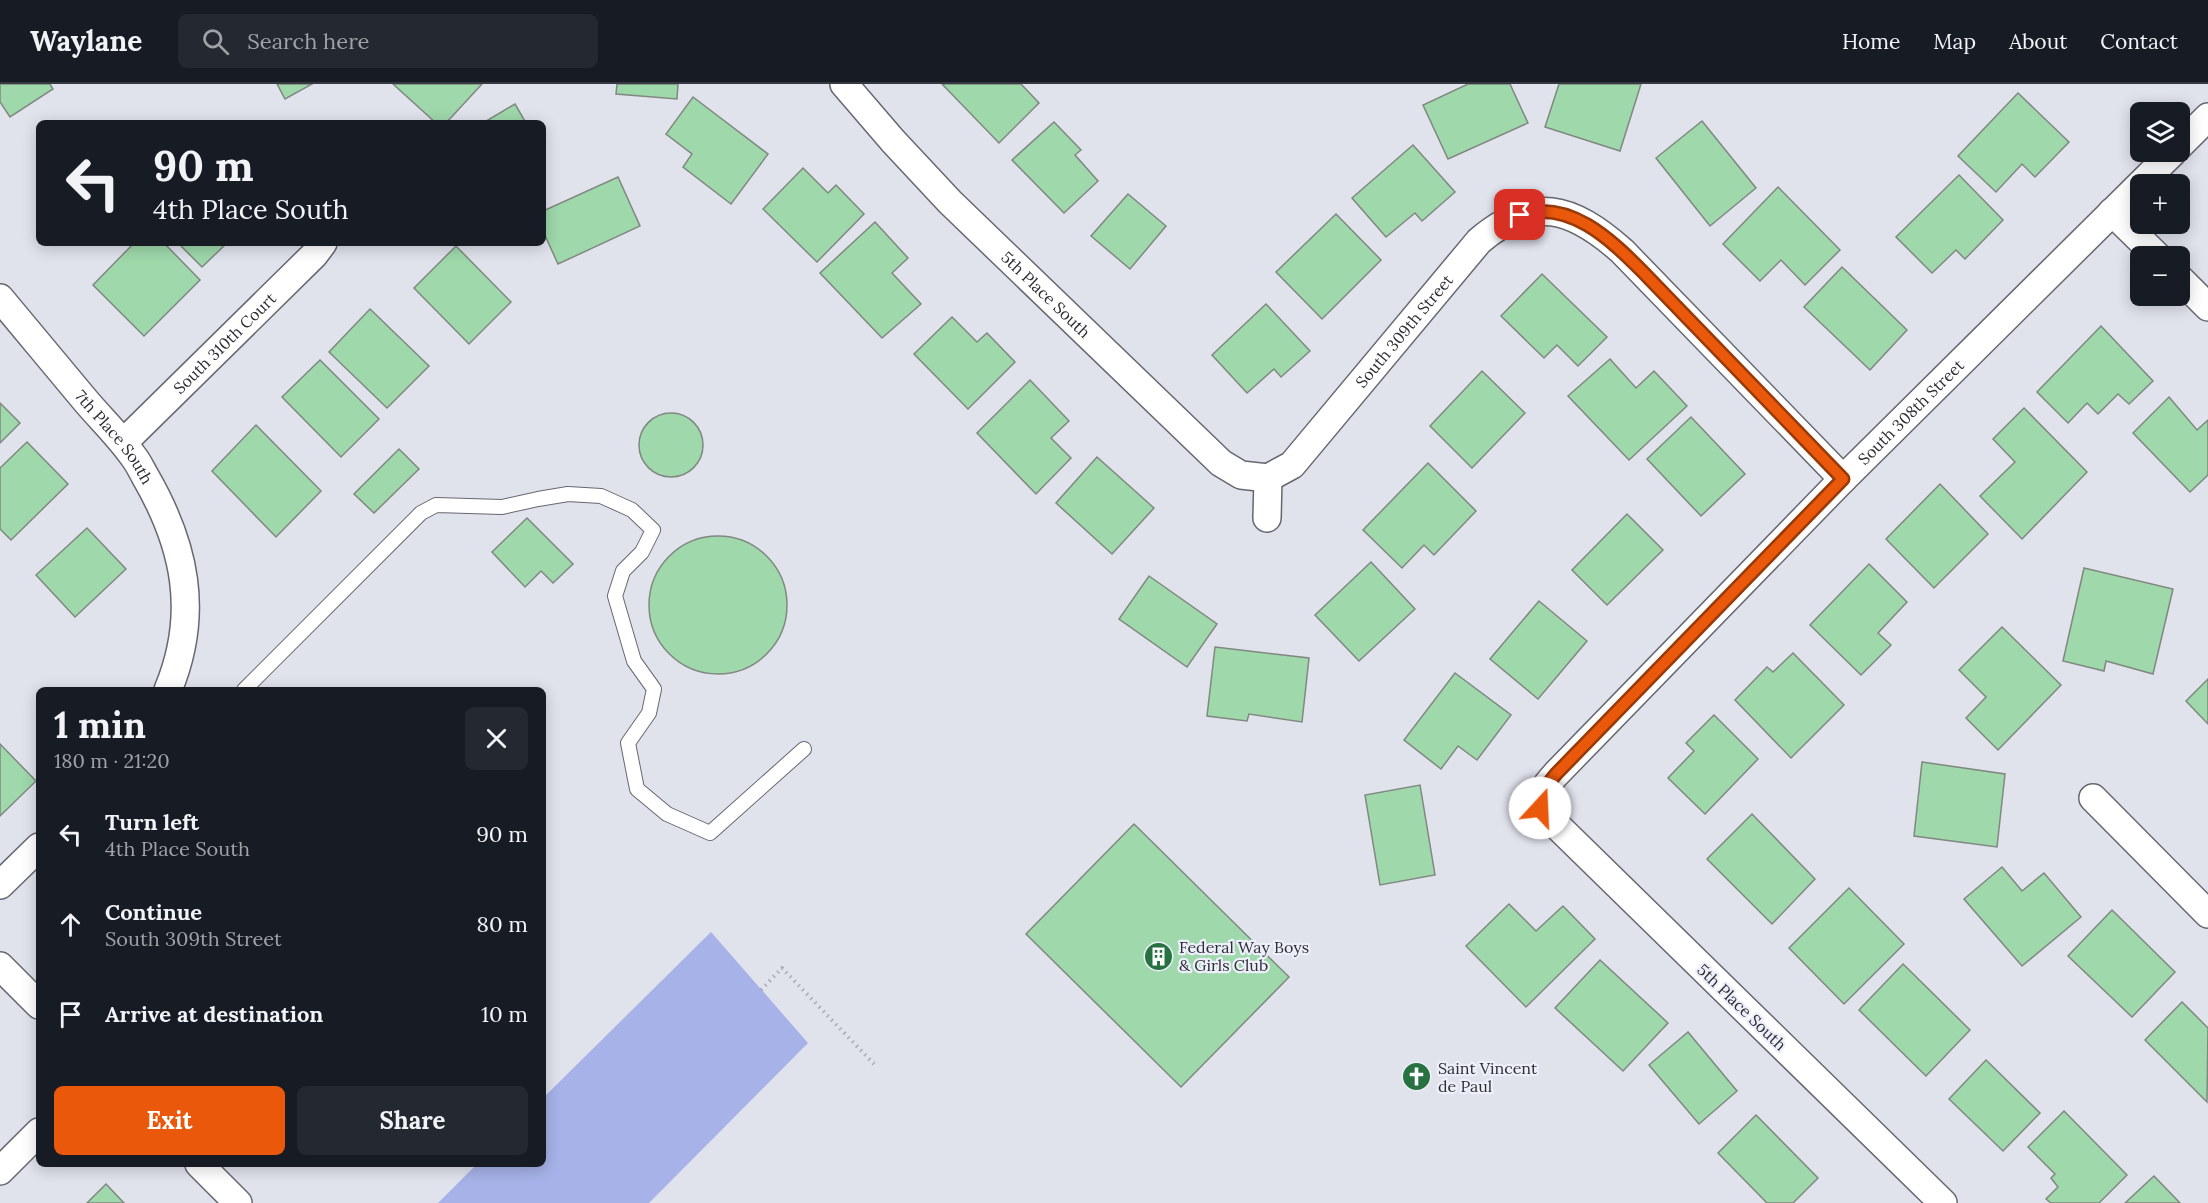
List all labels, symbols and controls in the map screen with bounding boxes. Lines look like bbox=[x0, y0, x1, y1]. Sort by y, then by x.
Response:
search box bbox=[178, 14, 598, 68]
text: Waylane bbox=[30, 23, 142, 59]
icon: search bbox=[199, 25, 232, 58]
text: Search here bbox=[247, 27, 370, 55]
text: Home bbox=[1842, 28, 1900, 55]
text: Map bbox=[1933, 28, 1976, 55]
text: About bbox=[2009, 28, 2067, 55]
text: Contact bbox=[2100, 28, 2178, 55]
map controls bbox=[2130, 102, 2190, 306]
button: layers bbox=[2130, 102, 2190, 162]
text: 90 m bbox=[153, 139, 254, 193]
icon: left bbox=[54, 144, 132, 222]
button: + bbox=[2130, 174, 2190, 234]
pin bbox=[1494, 189, 1545, 240]
text: 4th Place South bbox=[153, 192, 349, 226]
icon: arrive bbox=[1503, 198, 1536, 231]
button: − bbox=[2130, 246, 2190, 306]
street label: 5th Place South bbox=[997, 247, 1095, 342]
street label: South 309th Street bbox=[1351, 270, 1458, 392]
street label: South 310th Court bbox=[169, 288, 281, 398]
street label: South 308th Street bbox=[1853, 355, 1968, 469]
street label: 7th Place South bbox=[71, 386, 158, 488]
text: 1 min bbox=[54, 702, 146, 748]
button: close bbox=[465, 707, 528, 770]
text: 180 m · 21:20 bbox=[54, 748, 170, 773]
position arrow bbox=[1508, 776, 1572, 840]
text: Turn left bbox=[105, 808, 199, 836]
icon: left bbox=[54, 818, 87, 851]
text: 90 m bbox=[476, 820, 528, 848]
text: 4th Place South bbox=[105, 836, 250, 861]
text: Continue bbox=[105, 898, 202, 926]
icon: ahead bbox=[54, 908, 87, 941]
text: 80 m bbox=[477, 910, 528, 938]
text: South 309th Street bbox=[105, 926, 282, 951]
place label: Federal Way Boys & Girls Club bbox=[1179, 937, 1309, 975]
building icon: Federal Way Boys & Girls Club bbox=[1142, 940, 1174, 972]
street label: 5th Place South bbox=[1693, 960, 1791, 1055]
icon: arrive bbox=[54, 998, 87, 1031]
text: Arrive at destination bbox=[105, 1000, 323, 1028]
text: 10 m bbox=[481, 1000, 528, 1028]
place label: Saint Vincent de Paul bbox=[1438, 1058, 1538, 1096]
church icon: Saint Vincent de Paul bbox=[1401, 1061, 1433, 1093]
button: Exit bbox=[54, 1086, 285, 1155]
button: Share bbox=[297, 1086, 528, 1155]

